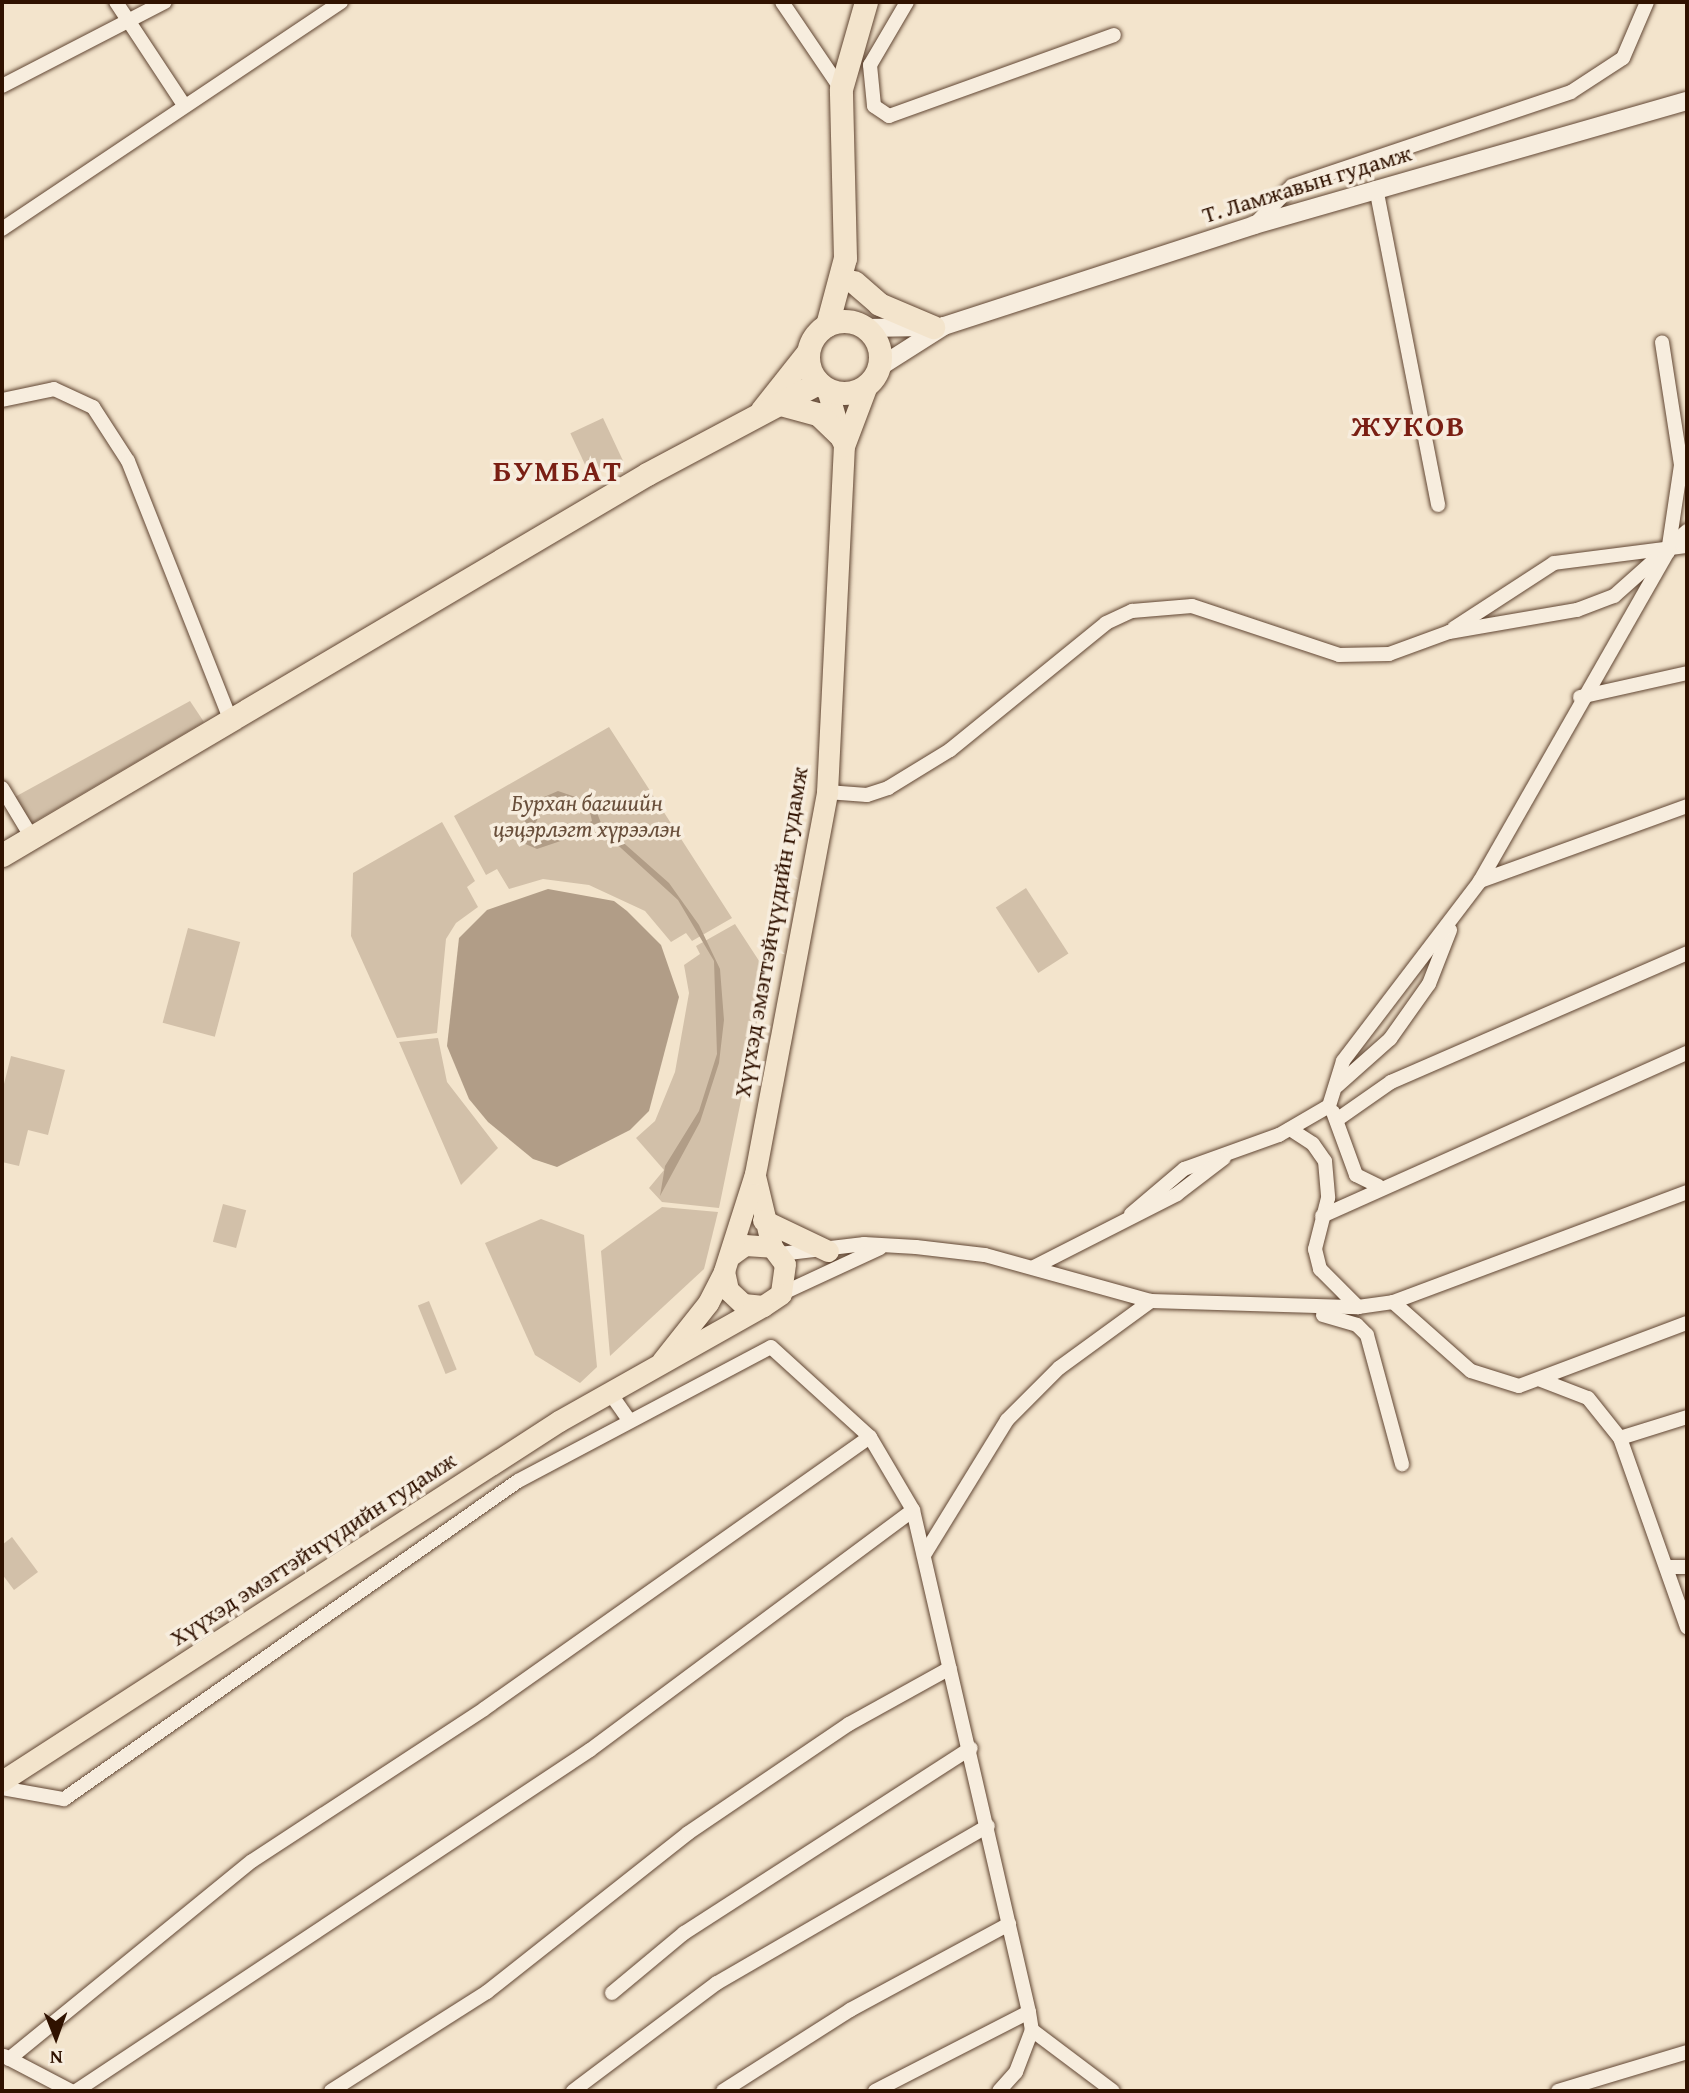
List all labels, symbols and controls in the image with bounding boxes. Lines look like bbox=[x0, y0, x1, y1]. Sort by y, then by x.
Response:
street label: Т. Ламжавын гудамж bbox=[1199, 139, 1415, 229]
district label: ЖУКОВ bbox=[1352, 407, 1466, 443]
district label: БУМБАТ bbox=[494, 452, 622, 488]
street label: Хүүхэд эмэгтэйчүүдийн гудамж bbox=[728, 765, 814, 1099]
park label: Бурхан багшийн цэцэрлэгт хүрээлэн bbox=[493, 789, 681, 843]
street label: Хүүхэд эмэгтэйчүүдийн гудамж bbox=[165, 1446, 461, 1652]
north arrow bbox=[21, 2002, 91, 2072]
text: N bbox=[50, 2044, 63, 2072]

